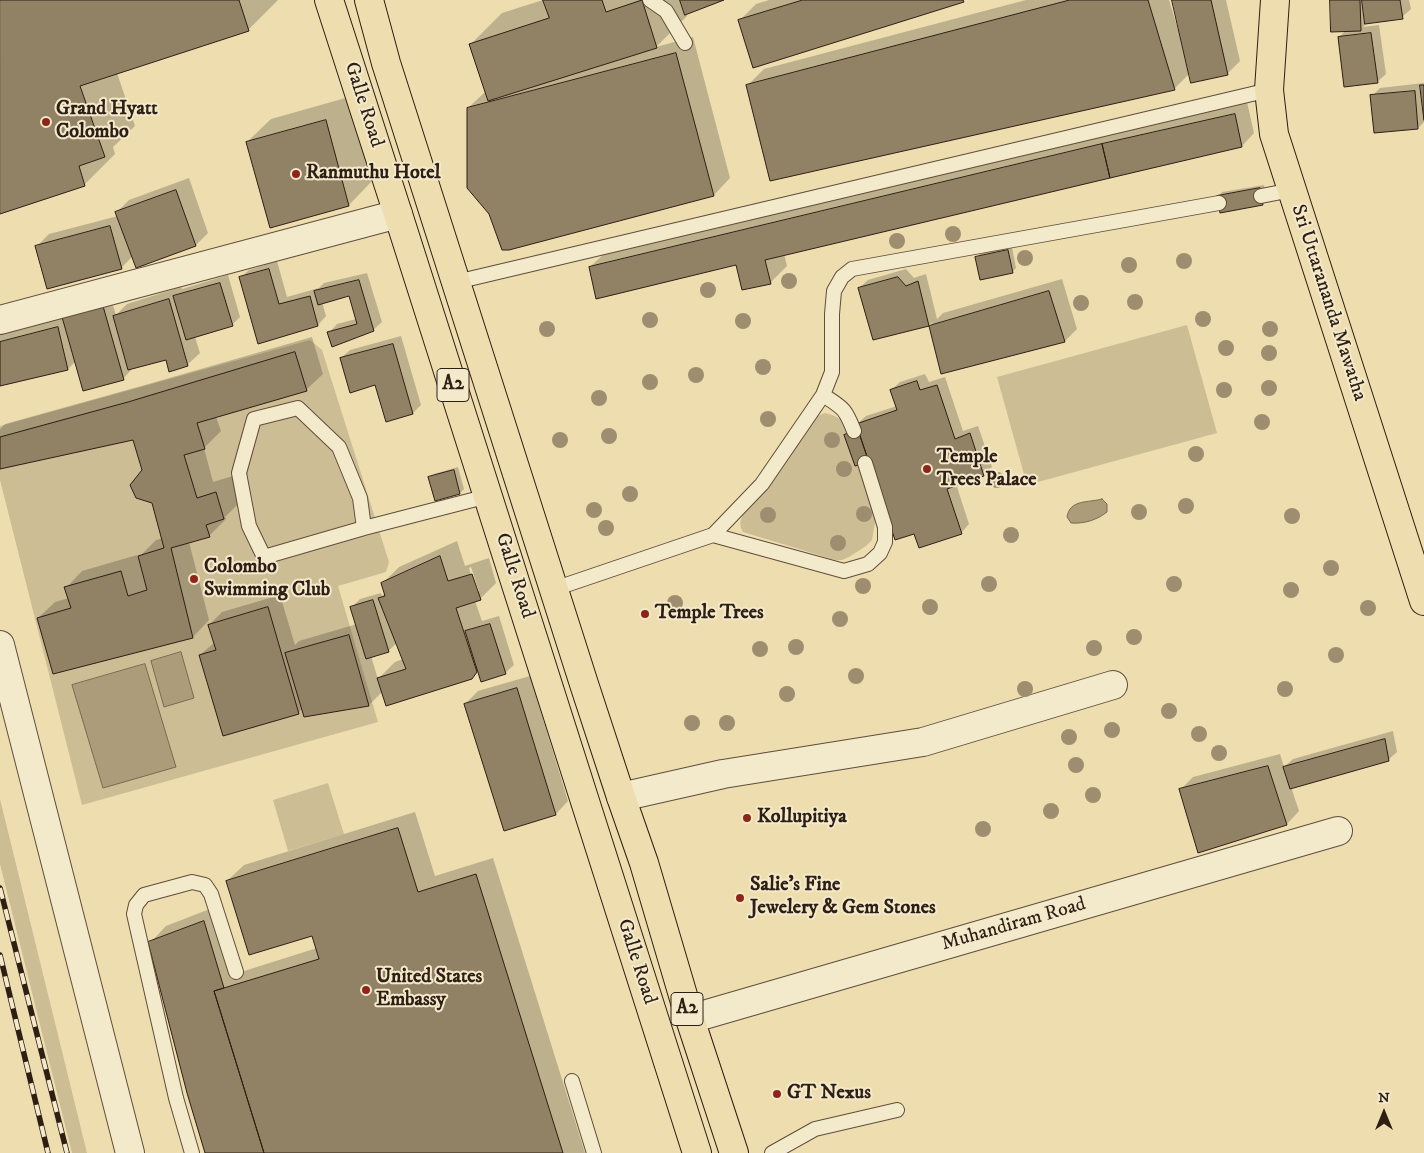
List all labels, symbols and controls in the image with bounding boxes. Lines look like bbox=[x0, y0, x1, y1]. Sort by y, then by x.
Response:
street label: Galle Road bbox=[338, 59, 388, 151]
place label: Grand Hyatt Colombo bbox=[56, 98, 158, 145]
marker: Grand Hyatt Colombo bbox=[40, 116, 52, 128]
place label: Ranmuthu Hotel bbox=[306, 162, 440, 186]
marker: Ranmuthu Hotel bbox=[290, 168, 302, 180]
street label: Sri Uttarananda Mawatha bbox=[1285, 202, 1371, 404]
road number: A2 bbox=[437, 368, 469, 402]
place label: Temple Trees Palace bbox=[937, 446, 1037, 493]
marker: Temple Trees Palace bbox=[921, 463, 933, 475]
street label: Galle Road bbox=[489, 530, 539, 622]
place label: Colombo Swimming Club bbox=[204, 556, 330, 603]
marker: Colombo Swimming Club bbox=[188, 573, 200, 585]
place label: Temple Trees bbox=[655, 602, 764, 626]
marker: Temple Trees bbox=[639, 608, 651, 620]
place label: Kollupitiya bbox=[757, 806, 847, 830]
marker: Kollupitiya bbox=[741, 812, 753, 824]
place label: Salie's Fine Jewelery & Gem Stones bbox=[750, 874, 936, 921]
marker: Salie's Fine Jewelery & Gem Stones bbox=[734, 892, 746, 904]
street label: Muhandiram Road bbox=[939, 893, 1089, 957]
street label: Galle Road bbox=[611, 916, 661, 1008]
place label: United States Embassy bbox=[376, 966, 482, 1013]
marker: United States Embassy bbox=[360, 984, 372, 996]
road number: A2 bbox=[671, 992, 703, 1026]
place label: GT Nexus bbox=[787, 1082, 871, 1106]
marker: GT Nexus bbox=[771, 1088, 783, 1100]
north arrow bbox=[1359, 1088, 1409, 1138]
text: N bbox=[1378, 1089, 1390, 1107]

